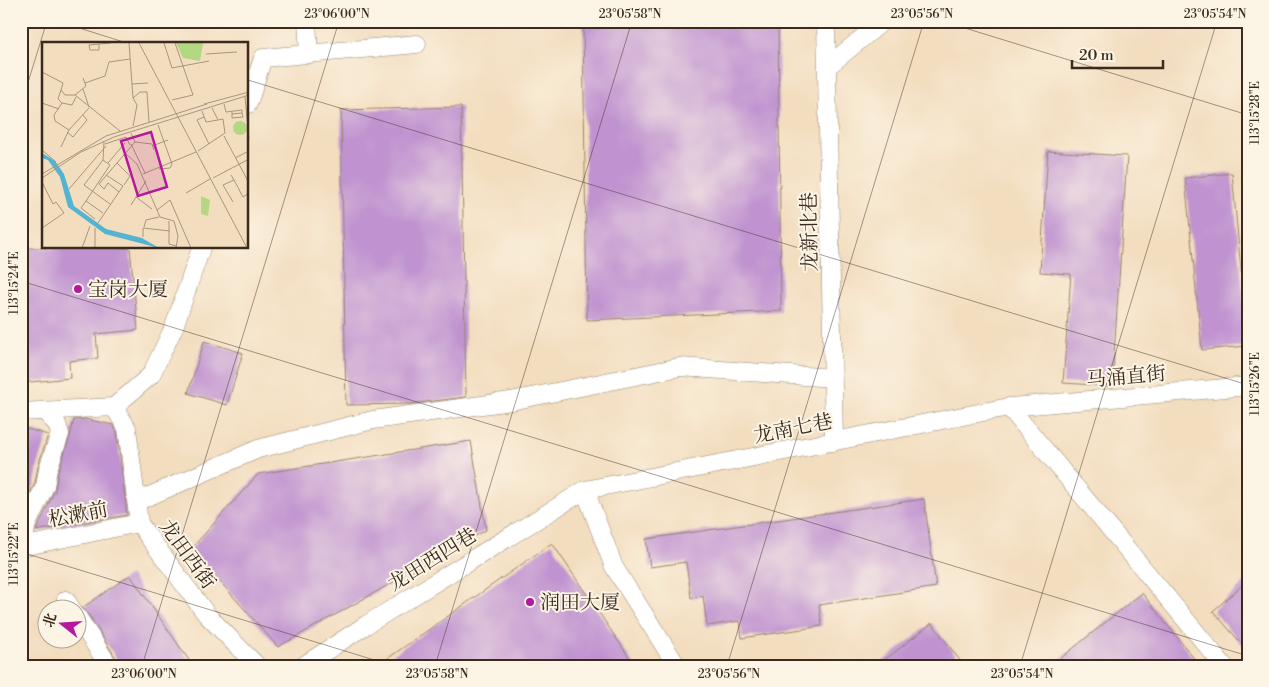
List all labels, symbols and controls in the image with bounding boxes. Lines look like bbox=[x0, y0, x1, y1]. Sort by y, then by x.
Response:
text: 23°06'00"N bbox=[304, 7, 370, 22]
text: 23°05'58"N bbox=[599, 7, 661, 22]
text: 23°05'56"N bbox=[891, 7, 953, 22]
text: 23°05'54"N bbox=[1184, 7, 1246, 22]
scale bar bbox=[1072, 38, 1163, 70]
inset map bbox=[42, 42, 249, 249]
text: 20 m bbox=[1079, 46, 1114, 65]
text: 113°15'28"E bbox=[1248, 81, 1263, 145]
street label: 龙新北巷 bbox=[797, 192, 824, 272]
text: 113°15'24"E bbox=[7, 251, 22, 315]
place label: 宝岗大厦 bbox=[88, 278, 168, 303]
marker: 宝岗大厦 bbox=[72, 283, 84, 295]
text: 113°15'26"E bbox=[1248, 352, 1263, 416]
street label: 马涌直街 bbox=[1085, 362, 1167, 393]
street label: 龙南七巷 bbox=[752, 410, 835, 449]
street label: 松漱前 bbox=[46, 497, 110, 533]
street label: 龙田西街 bbox=[153, 515, 220, 595]
text: 113°15'22"E bbox=[7, 523, 22, 585]
street label: 龙田西四巷 bbox=[384, 523, 482, 597]
place label: 润田大厦 bbox=[540, 591, 620, 616]
marker: 润田大厦 bbox=[524, 596, 536, 608]
north arrow bbox=[38, 600, 88, 650]
text: 北 bbox=[40, 611, 61, 630]
text: 23°06'00"N bbox=[111, 667, 177, 682]
text: 23°05'58"N bbox=[406, 667, 468, 682]
text: 23°05'56"N bbox=[698, 667, 760, 682]
text: 23°05'54"N bbox=[991, 667, 1053, 682]

